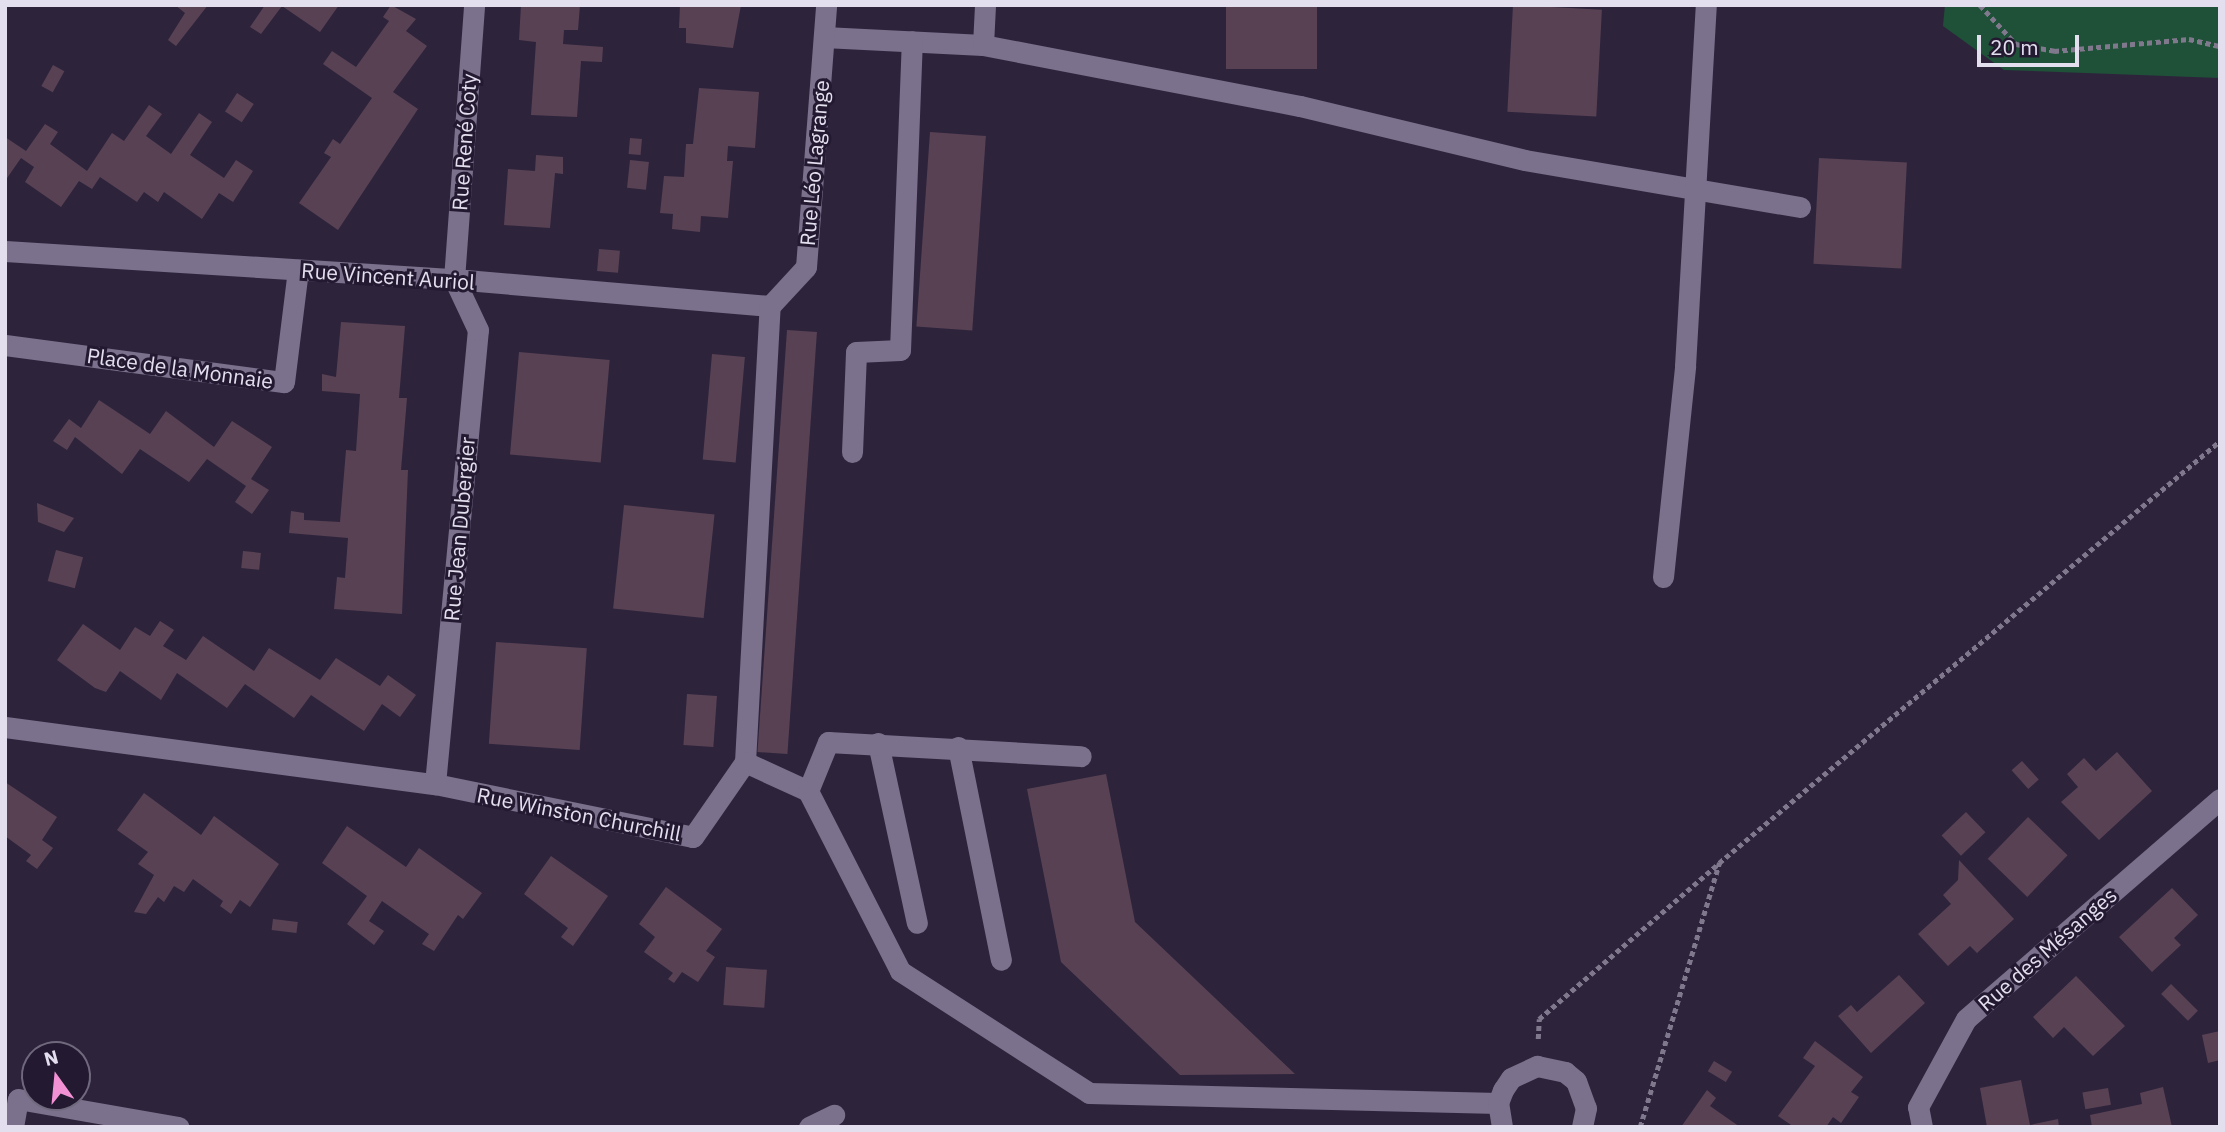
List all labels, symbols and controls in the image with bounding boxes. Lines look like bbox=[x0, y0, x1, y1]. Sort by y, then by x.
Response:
scale bar bbox=[1980, 21, 2082, 65]
text: 20 m bbox=[1990, 33, 2039, 61]
street label: Rue René Coty bbox=[447, 73, 481, 211]
street label: Rue Léo Lagrange bbox=[794, 79, 834, 247]
street label: Rue Vincent Auriol bbox=[300, 257, 476, 295]
street label: Place de la Monnaie bbox=[85, 342, 275, 394]
street label: Rue Jean Dubergier bbox=[438, 436, 480, 622]
street label: Rue Winston Churchill bbox=[475, 782, 683, 846]
street label: Rue des Mésanges bbox=[1973, 882, 2121, 1016]
north arrow bbox=[21, 1041, 91, 1111]
text: N bbox=[41, 1044, 61, 1071]

